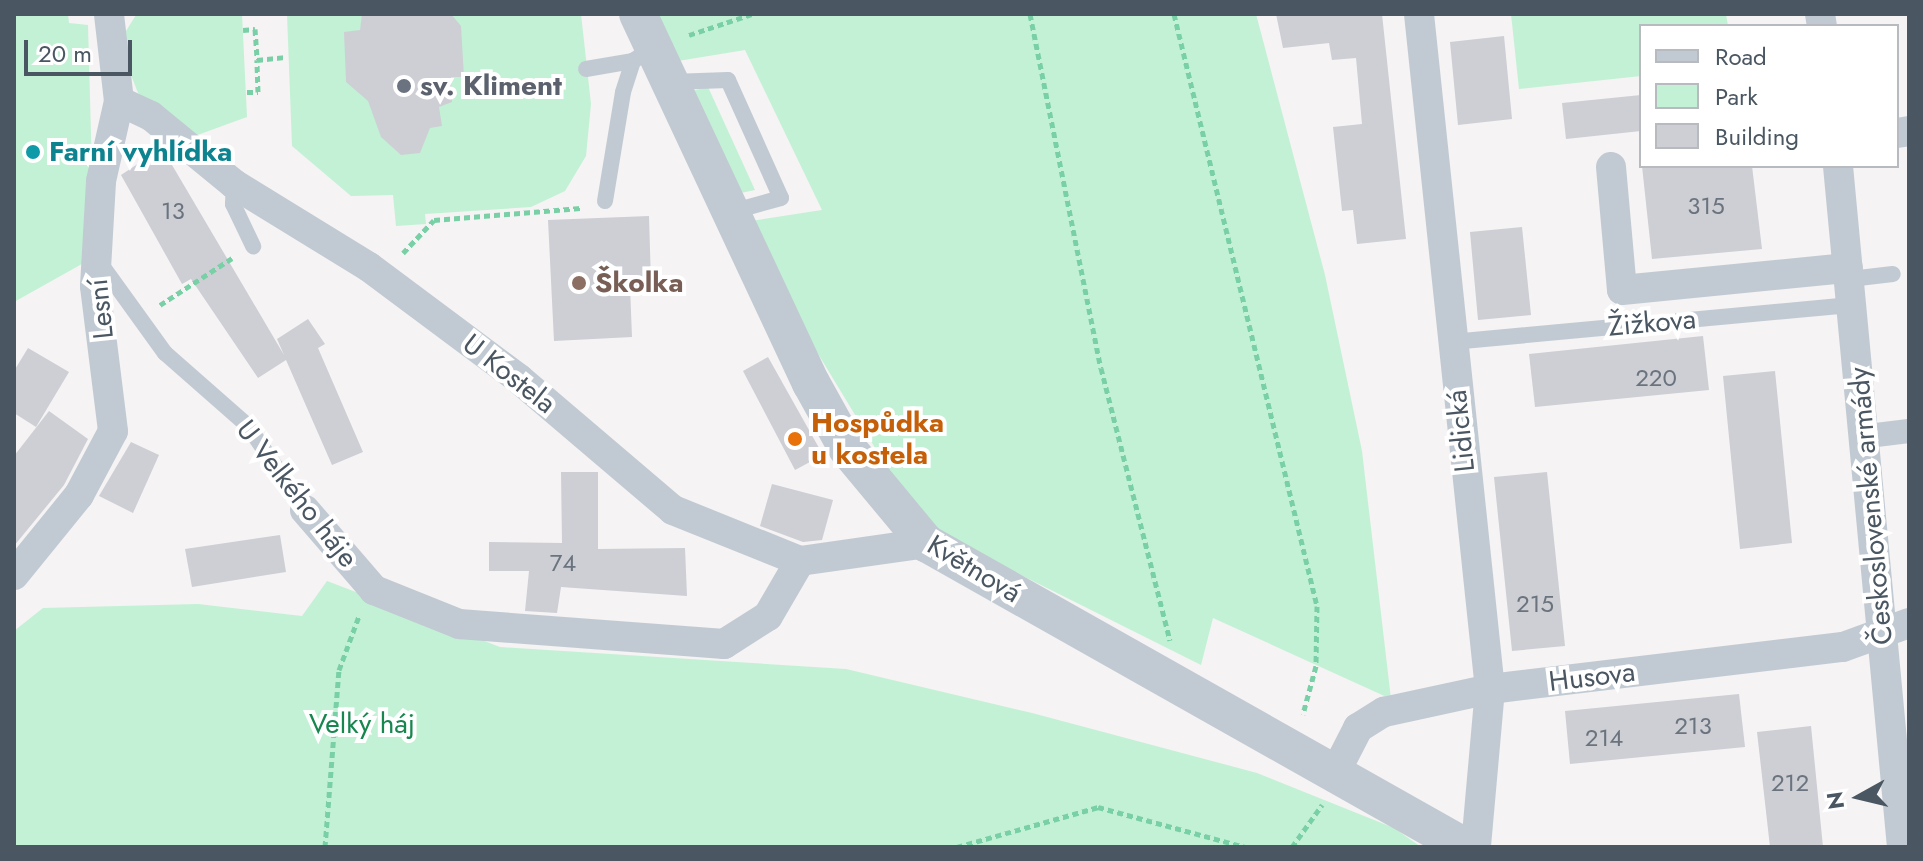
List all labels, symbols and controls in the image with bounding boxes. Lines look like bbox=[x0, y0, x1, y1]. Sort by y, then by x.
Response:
scale bar bbox=[28, 24, 136, 74]
legend bbox=[1639, 24, 1899, 168]
text: 20 m bbox=[38, 36, 92, 71]
text: Road bbox=[1715, 39, 1767, 74]
place label: sv. Kliment bbox=[420, 69, 562, 103]
marker: sv. Kliment bbox=[395, 77, 413, 95]
text: Park bbox=[1715, 79, 1758, 114]
text: Building bbox=[1715, 119, 1799, 154]
place label: Farní vyhlídka bbox=[49, 135, 232, 169]
marker: Farní vyhlídka bbox=[24, 143, 42, 161]
house number: 315 bbox=[1687, 192, 1725, 220]
house number: 13 bbox=[161, 197, 185, 225]
place label: Školka bbox=[595, 266, 684, 300]
marker: Školka bbox=[570, 274, 588, 292]
street label: Lesní bbox=[81, 277, 121, 341]
street label: Žižkova bbox=[1607, 302, 1697, 344]
street label: U Kostela bbox=[456, 327, 562, 421]
house number: 220 bbox=[1635, 364, 1677, 392]
street label: Československé armády bbox=[1842, 366, 1900, 646]
street label: Lidická bbox=[1440, 388, 1482, 474]
place label: Hospůdka u kostela bbox=[811, 406, 944, 472]
street label: U Velkého háje bbox=[229, 414, 365, 574]
marker: Hospůdka u kostela bbox=[786, 430, 804, 448]
street label: Květnová bbox=[921, 528, 1027, 610]
house number: 74 bbox=[550, 549, 576, 577]
house number: 215 bbox=[1516, 590, 1554, 618]
street label: Husova bbox=[1547, 655, 1637, 699]
park label: Velký háj bbox=[309, 707, 415, 741]
house number: 213 bbox=[1674, 712, 1712, 740]
house number: 214 bbox=[1585, 724, 1623, 752]
north arrow bbox=[1819, 757, 1899, 837]
house number: 212 bbox=[1771, 769, 1809, 797]
text: N bbox=[1818, 789, 1852, 811]

